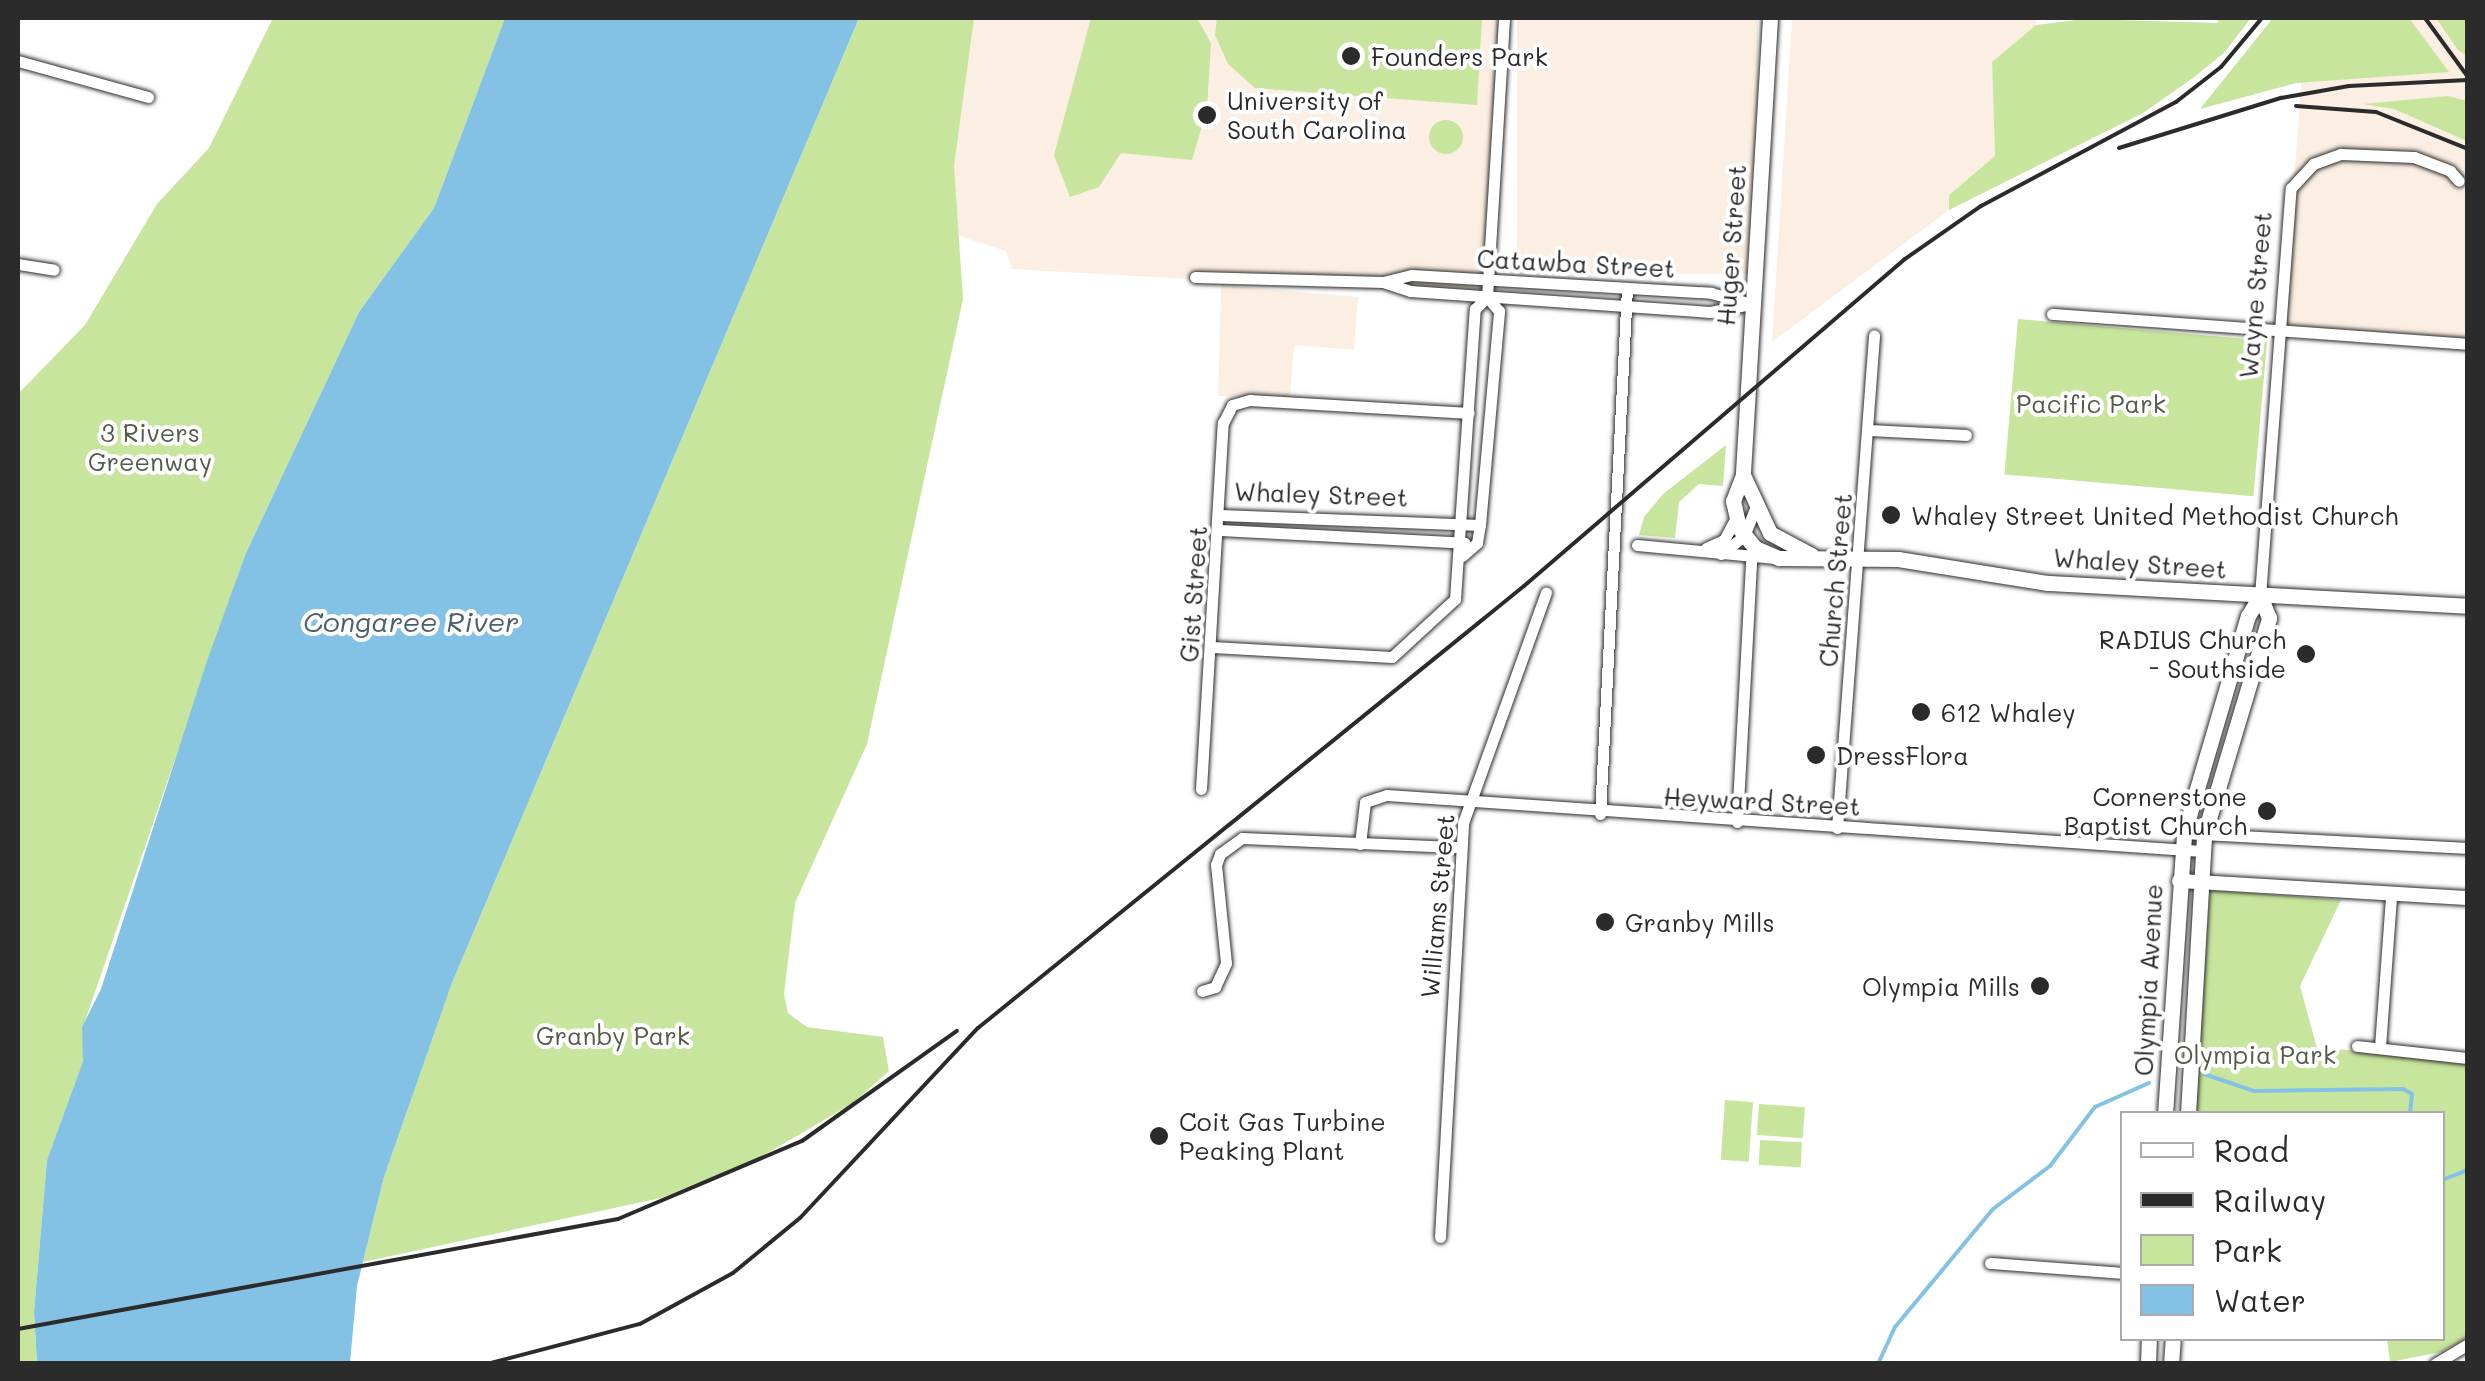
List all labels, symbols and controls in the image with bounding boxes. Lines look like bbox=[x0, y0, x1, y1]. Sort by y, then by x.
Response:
place label: Founders Park bbox=[1371, 41, 1548, 71]
marker: Founders Park bbox=[1340, 45, 1362, 67]
place label: University of South Carolina bbox=[1227, 86, 1407, 145]
marker: University of South Carolina bbox=[1196, 104, 1218, 126]
street label: Huger Street bbox=[1710, 163, 1752, 327]
street label: Wayne Street bbox=[2233, 210, 2277, 380]
street label: Catawba Street bbox=[1476, 243, 1676, 283]
park label: Pacific Park bbox=[2016, 388, 2166, 418]
park label: 3 Rivers Greenway bbox=[88, 418, 212, 477]
street label: Whaley Street bbox=[1234, 476, 1408, 512]
street label: Church Street bbox=[1812, 492, 1858, 668]
place label: Whaley Street United Methodist Church bbox=[1911, 500, 2398, 530]
marker: Whaley Street United Methodist Church bbox=[1880, 504, 1902, 526]
street label: Gist Street bbox=[1173, 525, 1213, 663]
street label: Whaley Street bbox=[2052, 542, 2228, 584]
water label: Congaree River bbox=[303, 604, 519, 638]
place label: RADIUS Church - Southside bbox=[2099, 625, 2286, 684]
marker: RADIUS Church - Southside bbox=[2295, 643, 2317, 665]
place label: 612 Whaley bbox=[1941, 697, 2076, 727]
marker: 612 Whaley bbox=[1910, 701, 1932, 723]
place label: DressFlora bbox=[1836, 740, 1969, 770]
marker: DressFlora bbox=[1805, 744, 1827, 766]
street label: Heyward Street bbox=[1663, 781, 1861, 821]
place label: Cornerstone Baptist Church bbox=[2064, 782, 2247, 841]
marker: Cornerstone Baptist Church bbox=[2256, 800, 2278, 822]
street label: Williams Street bbox=[1414, 813, 1460, 999]
street label: Olympia Avenue bbox=[2128, 883, 2168, 1077]
place label: Granby Mills bbox=[1625, 907, 1775, 937]
marker: Granby Mills bbox=[1594, 911, 1616, 933]
place label: Olympia Mills bbox=[1862, 971, 2020, 1001]
marker: Olympia Mills bbox=[2029, 975, 2051, 997]
park label: Granby Park bbox=[536, 1020, 690, 1050]
park label: Olympia Park bbox=[2174, 1039, 2336, 1069]
place label: Coit Gas Turbine Peaking Plant bbox=[1179, 1107, 1386, 1166]
legend bbox=[2120, 1111, 2445, 1341]
marker: Coit Gas Turbine Peaking Plant bbox=[1148, 1125, 1170, 1147]
text: Road bbox=[2214, 1130, 2289, 1170]
text: Railway bbox=[2214, 1180, 2326, 1220]
text: Park bbox=[2214, 1230, 2282, 1270]
text: Water bbox=[2214, 1280, 2306, 1320]

